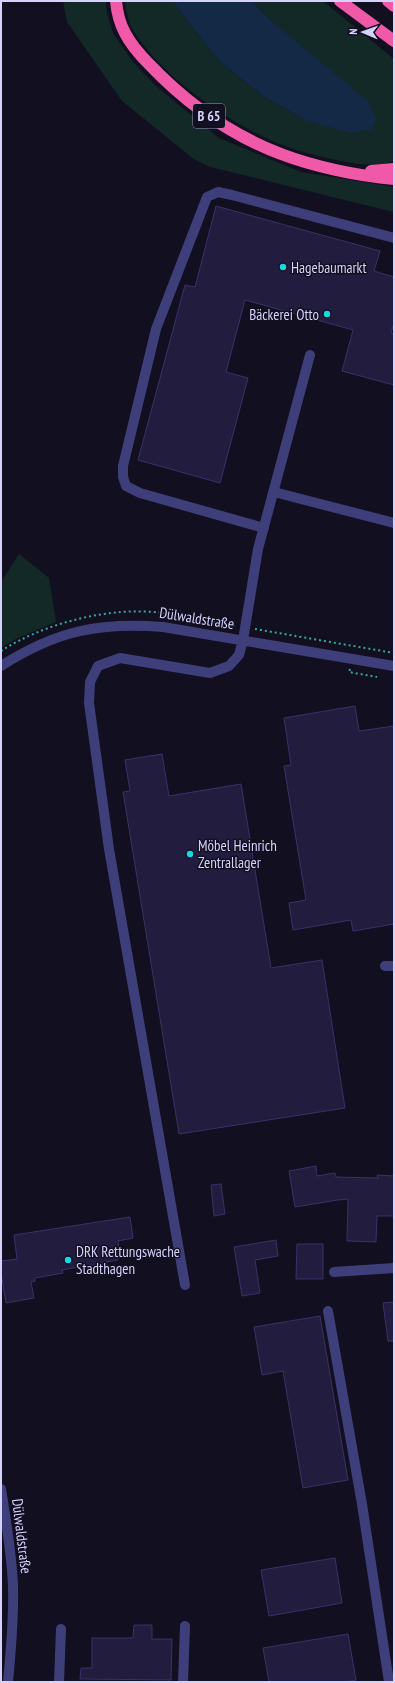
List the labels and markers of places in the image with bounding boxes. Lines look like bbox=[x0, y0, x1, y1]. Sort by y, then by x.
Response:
place label: Hagebaumarkt bbox=[291, 258, 367, 277]
marker: Hagebaumarkt bbox=[278, 262, 288, 272]
place label: Bäckerei Otto bbox=[249, 305, 319, 324]
marker: Bäckerei Otto bbox=[322, 309, 332, 319]
place label: Möbel Heinrich Zentrallager bbox=[198, 836, 277, 872]
marker: Möbel Heinrich Zentrallager bbox=[185, 849, 195, 859]
place label: DRK Rettungswache Stadthagen bbox=[76, 1242, 180, 1278]
marker: DRK Rettungswache Stadthagen bbox=[63, 1255, 73, 1265]

